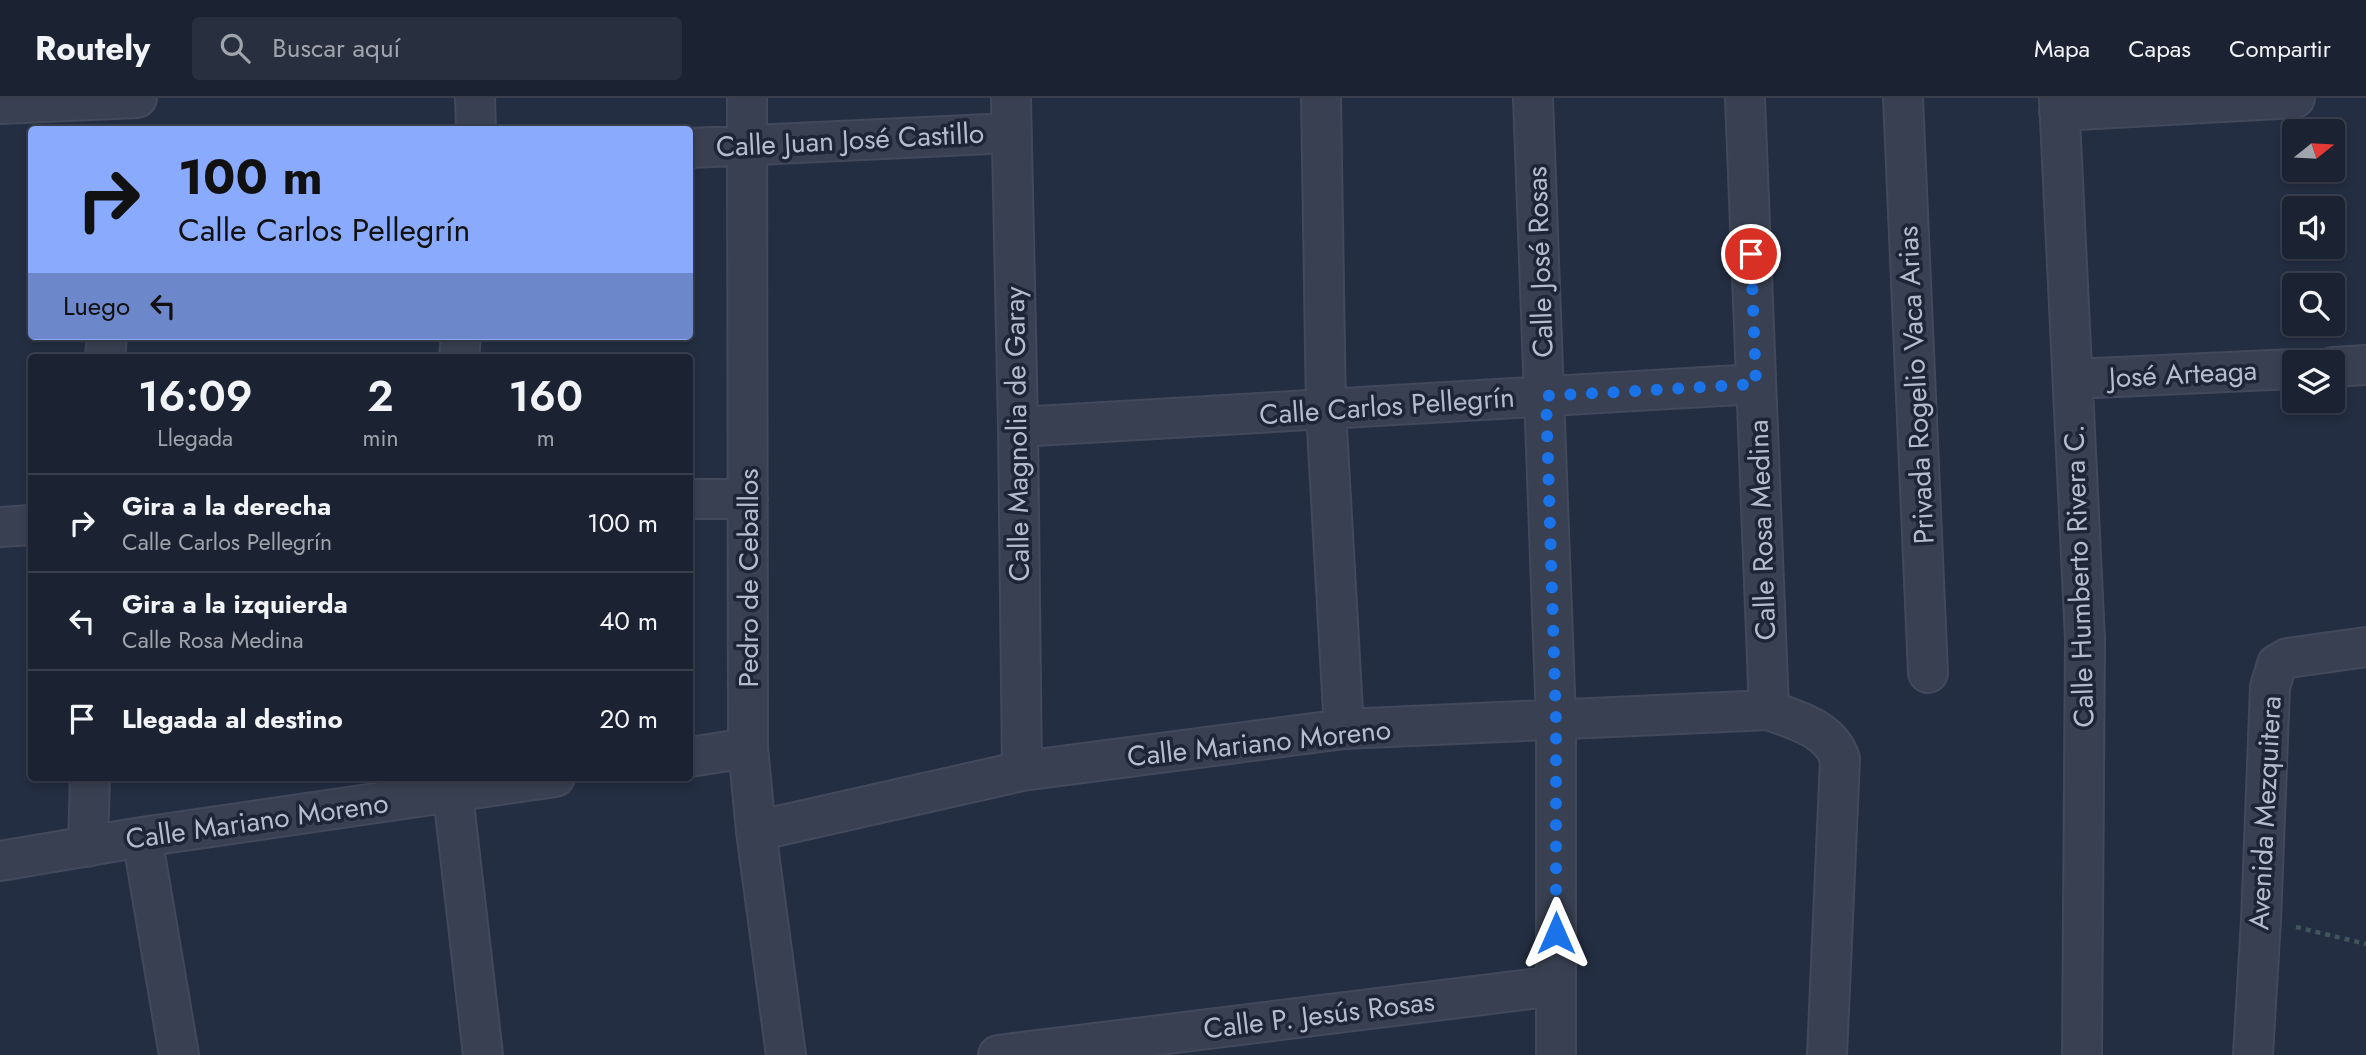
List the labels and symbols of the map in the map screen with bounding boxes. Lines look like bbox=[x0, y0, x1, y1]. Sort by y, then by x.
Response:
street label: Calle Juan José Castillo bbox=[715, 113, 985, 167]
north arrow bbox=[2282, 119, 2345, 182]
street label: Calle José Rosas bbox=[1516, 166, 1564, 358]
pin bbox=[1721, 224, 1781, 284]
street label: Privada Rogelio Vaca Arias bbox=[1887, 225, 1945, 545]
street label: Calle Magnolia de Garay bbox=[994, 285, 1040, 582]
street label: José Arteaga bbox=[2104, 350, 2258, 399]
street label: Calle Carlos Pellegrín bbox=[1258, 377, 1516, 435]
street label: Calle Rosa Medina bbox=[1738, 419, 1786, 641]
street label: Calle Humberto Rivera C. bbox=[2053, 424, 2105, 728]
street label: Pedro de Ceballos bbox=[728, 468, 769, 688]
street label: Avenida Mezquitera bbox=[2238, 695, 2292, 931]
street label: Calle Mariano Moreno bbox=[1125, 709, 1393, 777]
street label: Calle Mariano Moreno bbox=[123, 782, 391, 860]
position arrow bbox=[1519, 896, 1593, 970]
street label: Calle P. Jesús Rosas bbox=[1201, 980, 1437, 1050]

